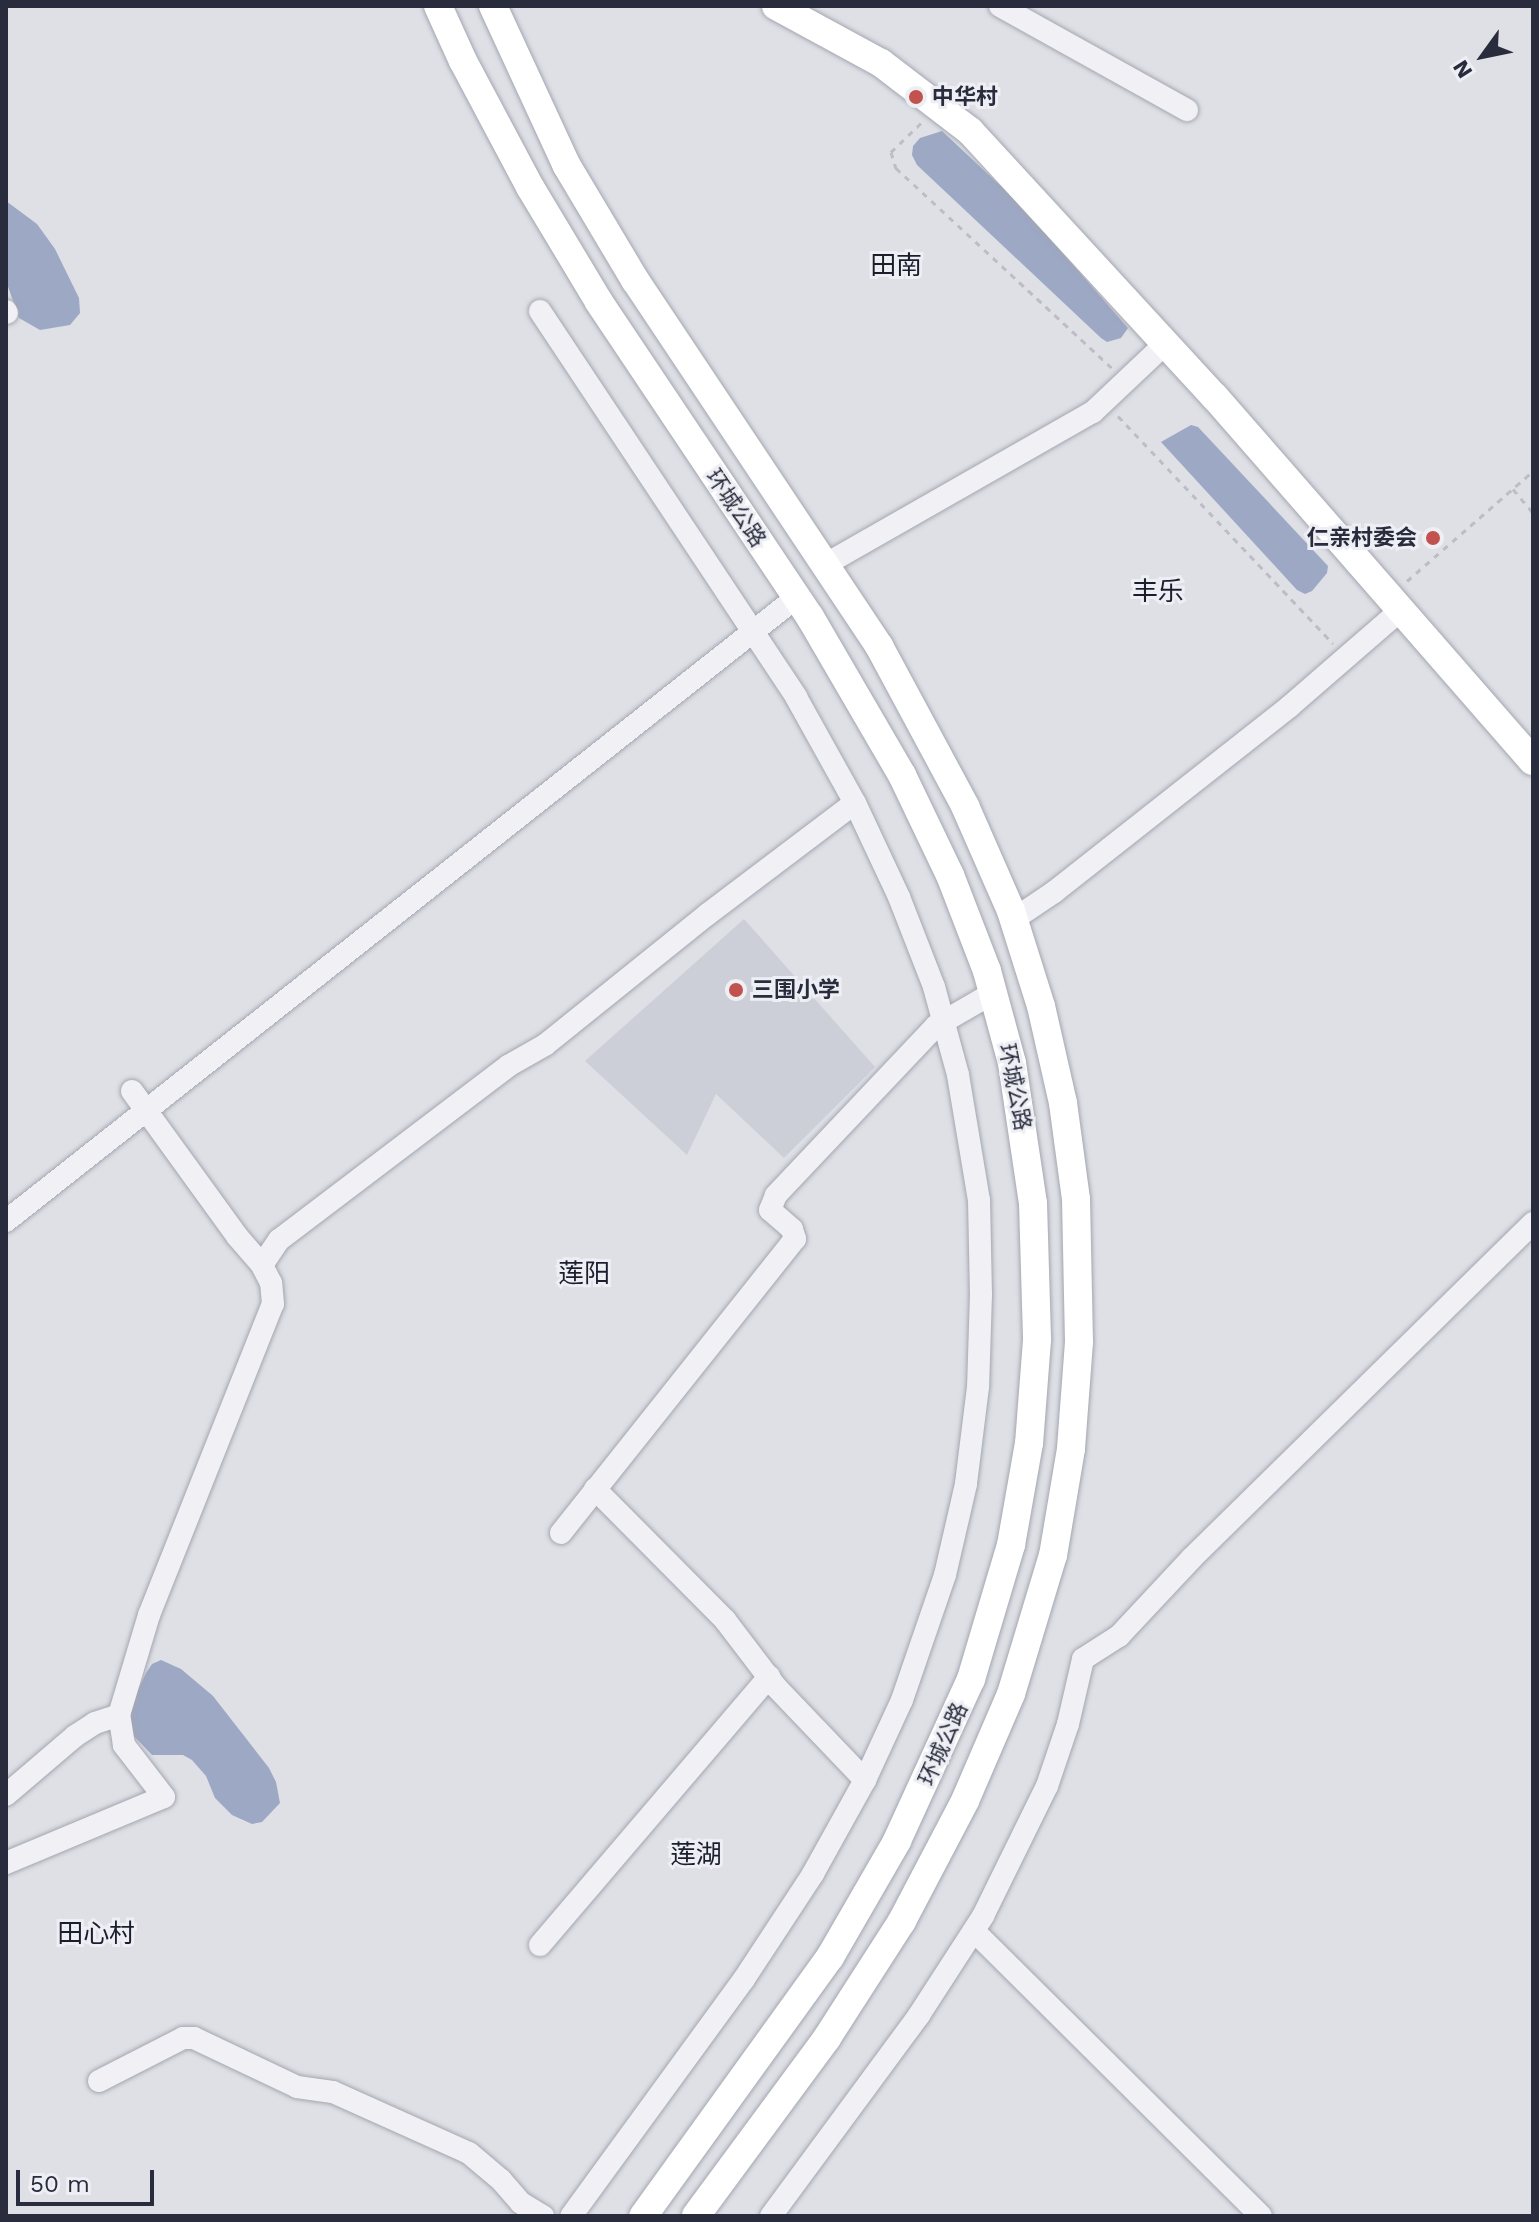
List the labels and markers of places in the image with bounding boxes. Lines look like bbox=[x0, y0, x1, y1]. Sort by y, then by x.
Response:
place label: 中华村 bbox=[932, 84, 998, 110]
marker: 中华村 bbox=[907, 88, 925, 106]
place label: 仁亲村委会 bbox=[1307, 525, 1417, 551]
marker: 仁亲村委会 bbox=[1424, 529, 1442, 547]
place label: 三围小学 bbox=[752, 977, 840, 1003]
marker: 三围小学 bbox=[727, 981, 745, 999]

